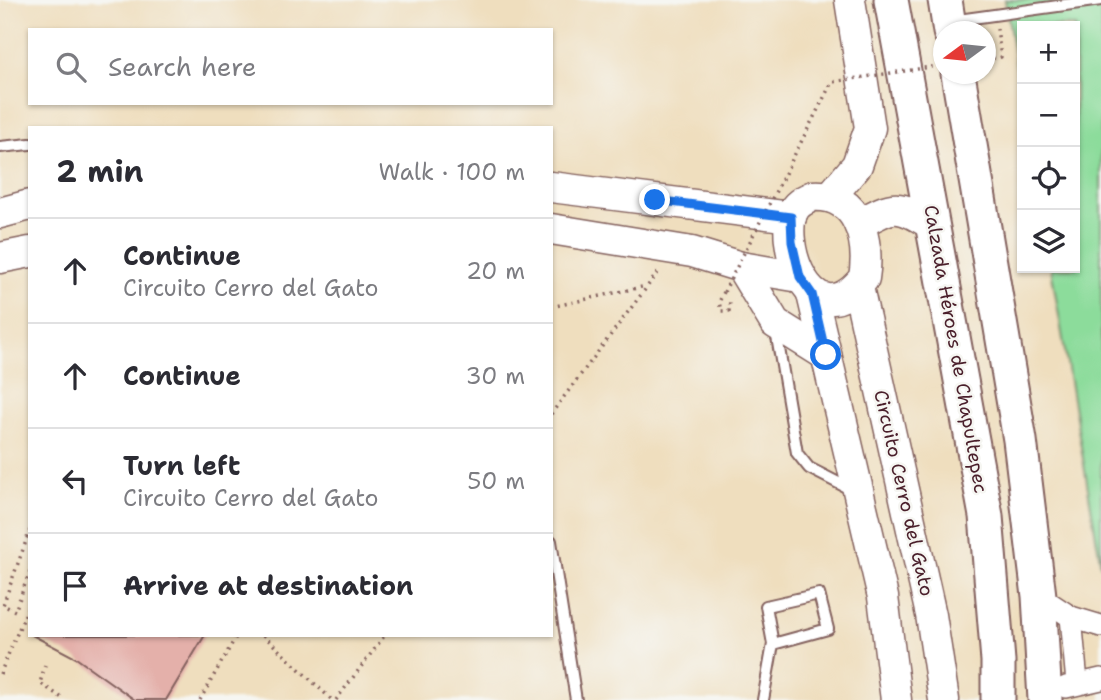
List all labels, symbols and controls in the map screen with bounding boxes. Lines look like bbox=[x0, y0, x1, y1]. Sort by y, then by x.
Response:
north arrow bbox=[933, 21, 996, 84]
map controls bbox=[1017, 21, 1080, 273]
button: + bbox=[1017, 21, 1080, 84]
search box bbox=[28, 28, 553, 105]
icon: search bbox=[52, 48, 90, 86]
text: Search here bbox=[108, 49, 257, 84]
button: − bbox=[1017, 84, 1080, 147]
button: locate bbox=[1017, 147, 1080, 210]
text: 2 min bbox=[56, 151, 143, 192]
text: Walk · 100 m bbox=[379, 157, 525, 187]
route end bbox=[639, 184, 670, 215]
street label: Calzada Héroes de Chapultepec bbox=[918, 203, 994, 495]
button: layers bbox=[1017, 210, 1080, 273]
text: Continue bbox=[123, 238, 241, 273]
icon: ahead bbox=[56, 252, 94, 290]
text: 20 m bbox=[466, 256, 525, 286]
text: Circuito Cerro del Gato bbox=[123, 273, 378, 303]
route start bbox=[810, 339, 841, 370]
icon: ahead bbox=[56, 357, 94, 395]
text: Continue bbox=[123, 358, 241, 393]
text: 30 m bbox=[466, 361, 525, 391]
street label: Circuito Cerro del Gato bbox=[868, 387, 940, 599]
text: Turn left bbox=[123, 448, 240, 483]
icon: left bbox=[56, 462, 94, 500]
text: 50 m bbox=[467, 466, 525, 496]
text: Circuito Cerro del Gato bbox=[123, 483, 378, 513]
icon: arrive bbox=[56, 567, 94, 605]
text: Arrive at destination bbox=[123, 568, 413, 603]

